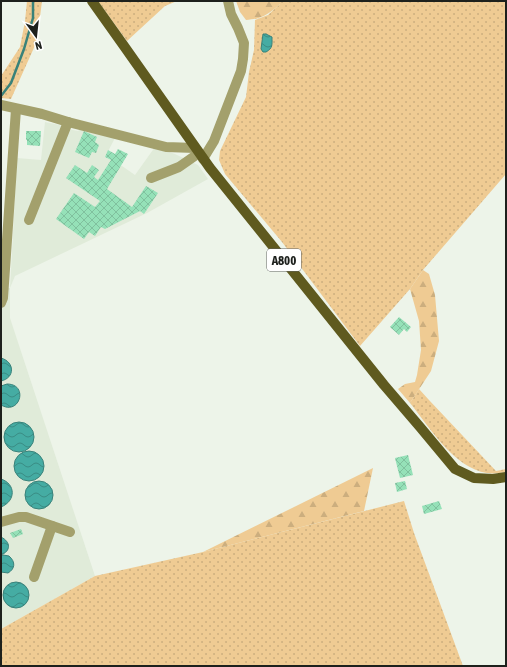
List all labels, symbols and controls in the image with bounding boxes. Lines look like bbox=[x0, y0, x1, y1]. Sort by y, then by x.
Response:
north arrow bbox=[16, 16, 56, 56]
text: N bbox=[34, 39, 43, 52]
road number: A800 bbox=[267, 249, 301, 271]

